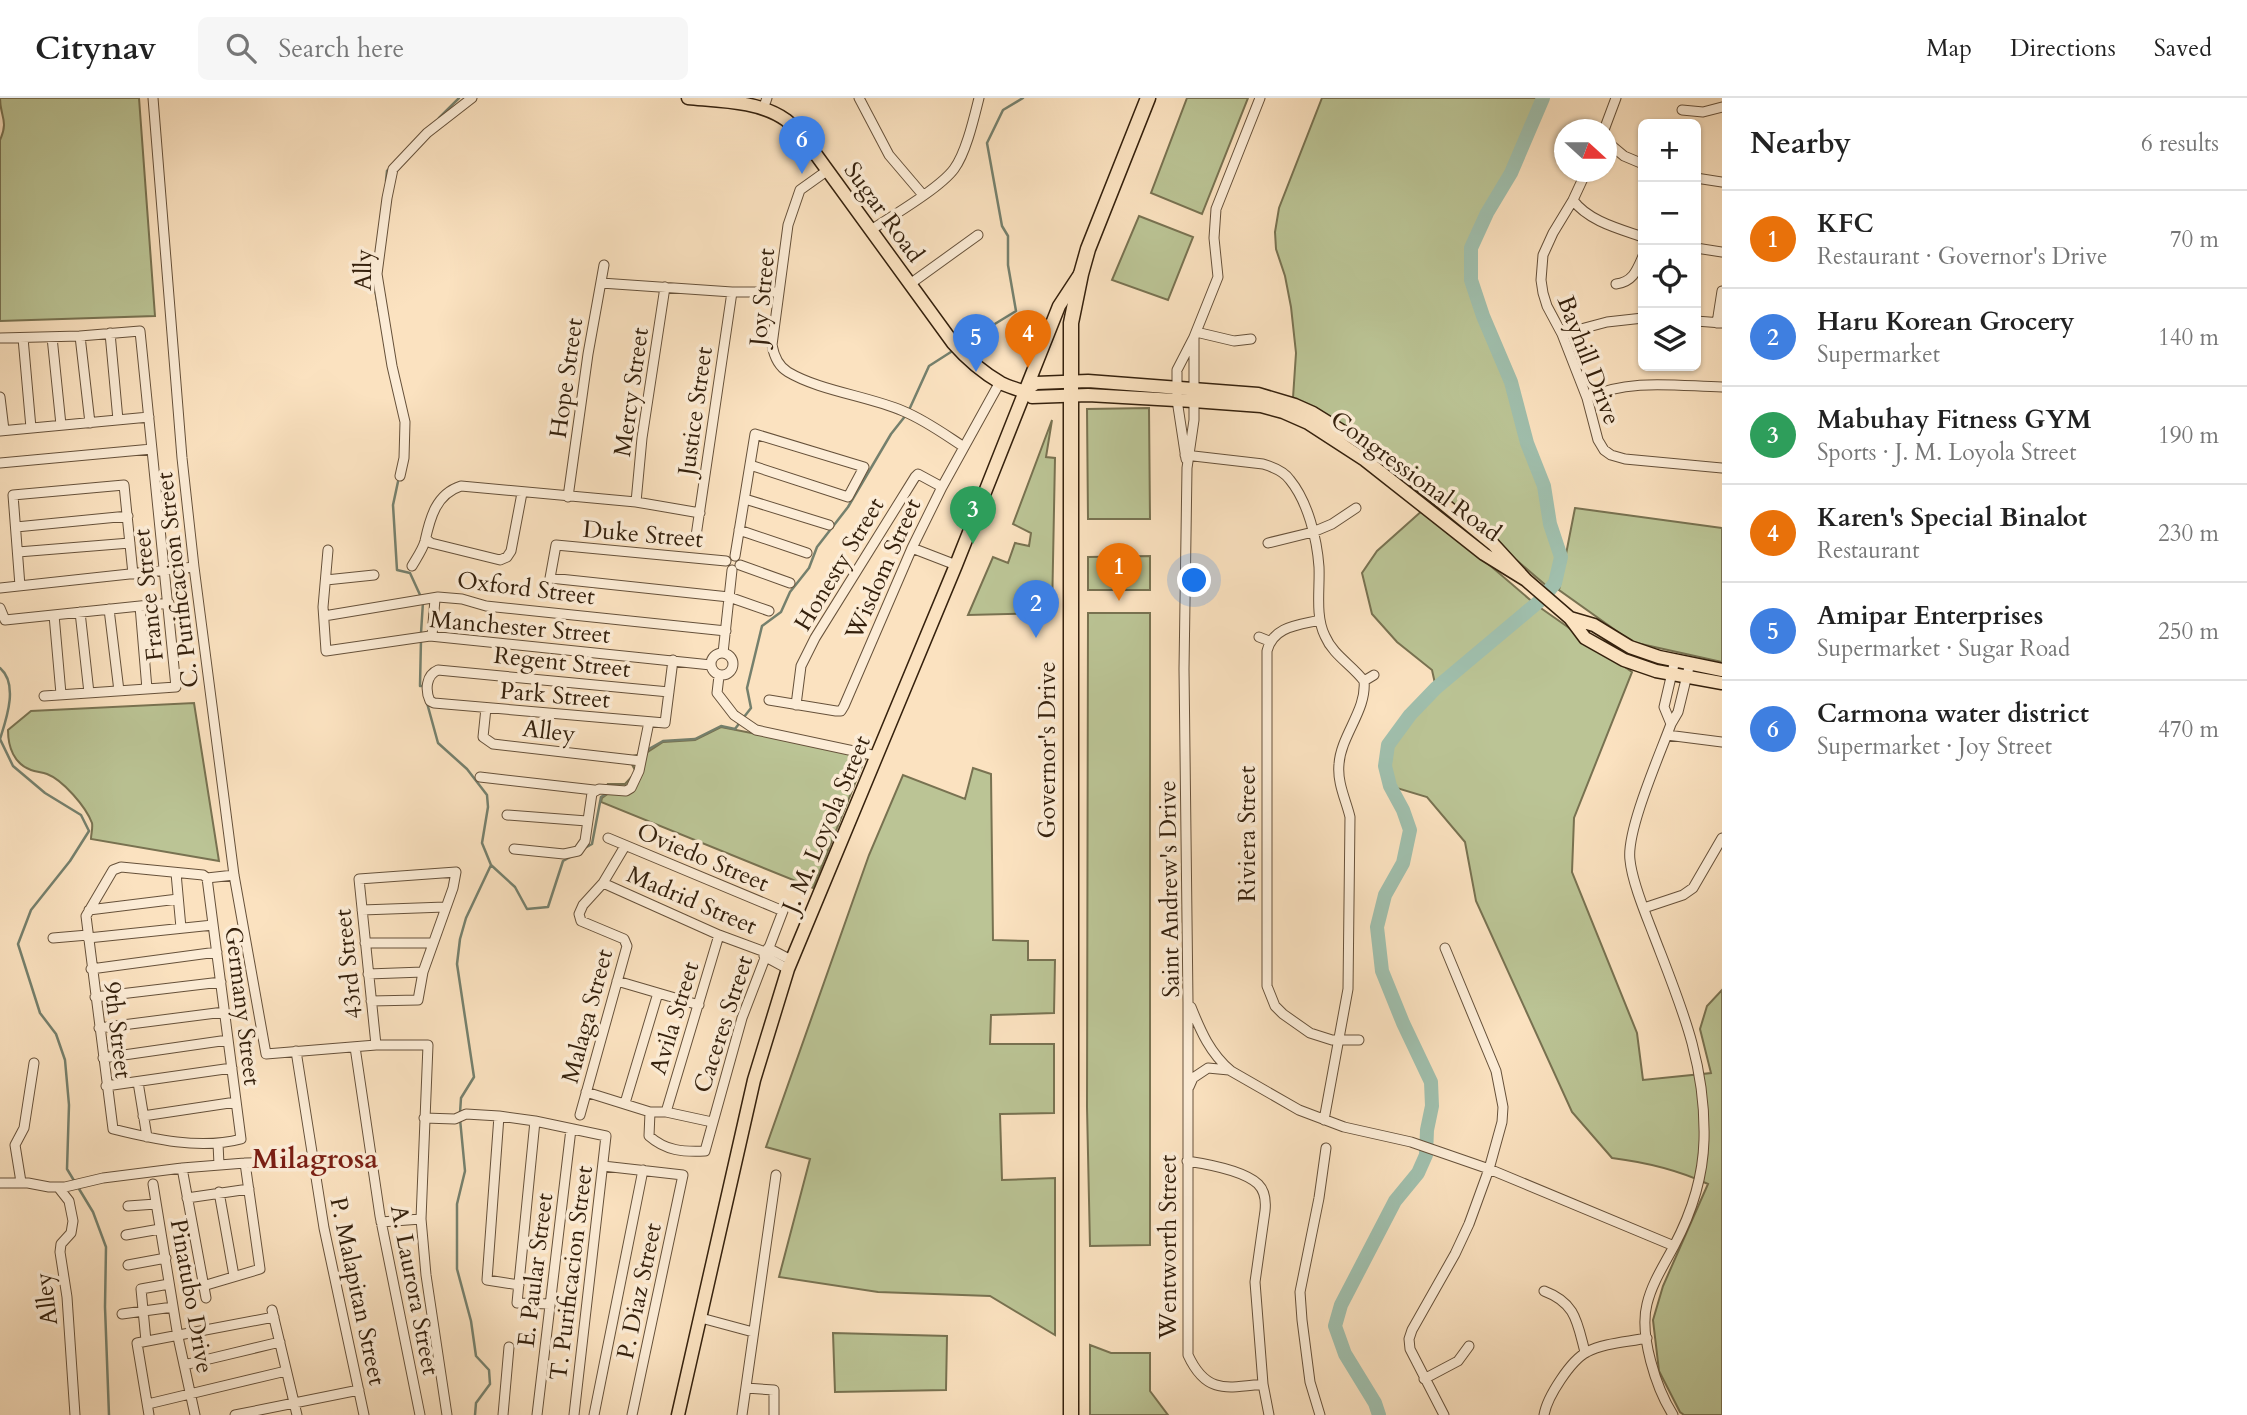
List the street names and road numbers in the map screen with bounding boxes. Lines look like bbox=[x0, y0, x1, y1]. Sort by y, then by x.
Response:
street label: Sugar Road bbox=[836, 155, 931, 269]
street label: Joy Street bbox=[742, 246, 783, 350]
street label: Ally bbox=[347, 248, 380, 291]
street label: Bayhill Drive bbox=[1549, 291, 1628, 430]
street label: Hope Street bbox=[542, 316, 591, 440]
street label: Mercy Street bbox=[606, 325, 657, 459]
street label: Justice Street bbox=[670, 344, 721, 481]
street label: Congressional Road bbox=[1324, 403, 1508, 550]
street label: C. Purificacion Street bbox=[148, 470, 207, 690]
street label: Honesty Street bbox=[787, 491, 892, 637]
street label: Wisdom Street bbox=[837, 493, 930, 646]
street label: Duke Street bbox=[581, 513, 705, 556]
street label: France Street bbox=[125, 527, 172, 663]
street label: Oxford Street bbox=[455, 564, 597, 613]
street label: Manchester Street bbox=[428, 603, 612, 652]
street label: Regent Street bbox=[492, 639, 632, 686]
street label: Governor's Drive bbox=[1031, 661, 1064, 839]
street label: Park Street bbox=[499, 674, 612, 717]
street label: Alley bbox=[521, 712, 577, 751]
street label: J. M. Loyola Street bbox=[773, 730, 879, 921]
street label: Riviera Street bbox=[1231, 765, 1264, 902]
street label: Saint Andrew's Drive bbox=[1151, 780, 1188, 998]
street label: Oviedo Street bbox=[632, 815, 774, 900]
street label: Madrid Street bbox=[622, 858, 762, 943]
street label: 43rd Street bbox=[326, 907, 371, 1021]
street label: Germany Street bbox=[216, 925, 269, 1088]
street label: Malaga Street bbox=[554, 945, 621, 1087]
street label: Caceres Street bbox=[686, 951, 761, 1097]
street label: Avila Street bbox=[642, 957, 707, 1079]
street label: 9th Street bbox=[95, 980, 140, 1081]
street label: Wentworth Street bbox=[1152, 1154, 1185, 1340]
street label: T. Purificacion Street bbox=[542, 1163, 601, 1382]
street label: E. Paular Street bbox=[510, 1191, 561, 1349]
street label: P. Malapitan Street bbox=[321, 1194, 394, 1389]
street label: A. Laurora Street bbox=[382, 1202, 447, 1378]
street label: Pinatubo Drive bbox=[162, 1216, 221, 1376]
street label: P. Diaz Street bbox=[609, 1220, 670, 1362]
street label: Alley bbox=[27, 1270, 66, 1327]

